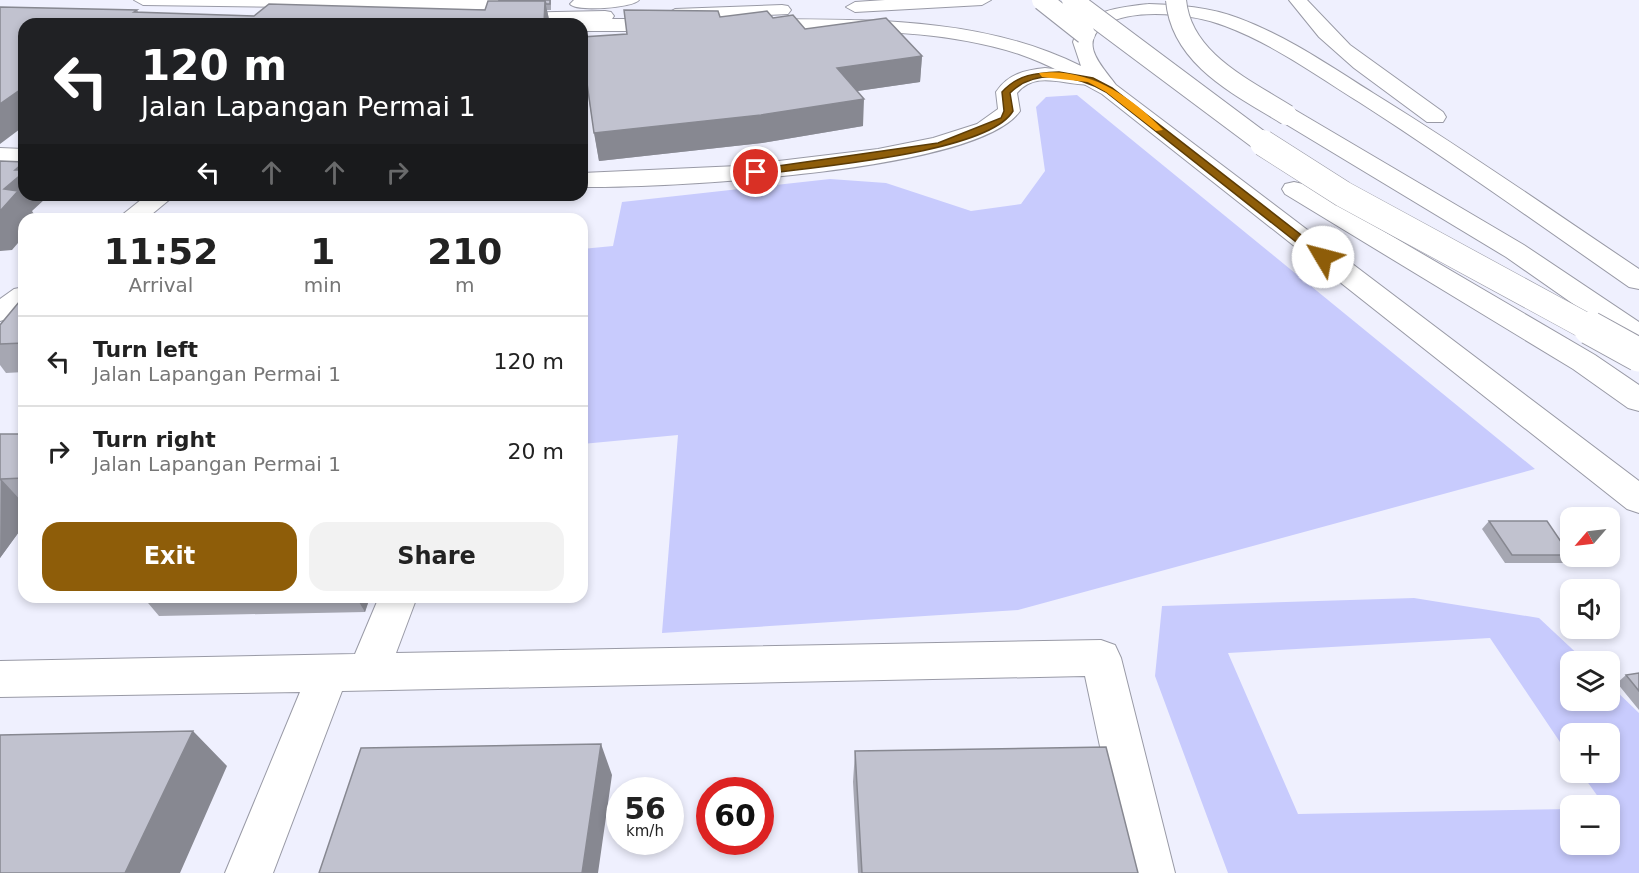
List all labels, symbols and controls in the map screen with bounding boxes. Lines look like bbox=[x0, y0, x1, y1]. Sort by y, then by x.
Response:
text: 120 m bbox=[141, 41, 287, 90]
icon: left bbox=[42, 42, 120, 120]
text: Jalan Lapangan Permai 1 bbox=[141, 91, 476, 122]
pin bbox=[730, 146, 781, 197]
icon: arrive bbox=[739, 155, 772, 188]
icon: left bbox=[192, 156, 225, 189]
icon: ahead bbox=[255, 156, 288, 189]
icon: ahead bbox=[318, 156, 351, 189]
icon: right bbox=[381, 156, 414, 189]
position arrow bbox=[1291, 225, 1355, 289]
text: 11:52 bbox=[104, 231, 218, 272]
text: 1 bbox=[310, 231, 335, 272]
text: 210 bbox=[427, 231, 502, 272]
text: Arrival bbox=[128, 273, 193, 297]
text: min bbox=[304, 273, 342, 297]
text: m bbox=[455, 273, 475, 297]
text: Turn left bbox=[93, 337, 198, 362]
icon: left bbox=[42, 345, 75, 378]
text: 120 m bbox=[494, 349, 564, 374]
text: Jalan Lapangan Permai 1 bbox=[93, 362, 341, 386]
text: Turn right bbox=[93, 427, 216, 452]
icon: right bbox=[42, 435, 75, 468]
text: 20 m bbox=[508, 439, 564, 464]
text: Jalan Lapangan Permai 1 bbox=[93, 452, 341, 476]
north arrow bbox=[1560, 507, 1620, 567]
map controls bbox=[1560, 507, 1620, 855]
button: Exit bbox=[42, 522, 297, 591]
button: Share bbox=[309, 522, 564, 591]
button: sound bbox=[1560, 579, 1620, 639]
button: layers bbox=[1560, 651, 1620, 711]
button: + bbox=[1560, 723, 1620, 783]
speed limit sign: 60 bbox=[696, 777, 774, 855]
text: 56 bbox=[624, 791, 666, 826]
button: − bbox=[1560, 795, 1620, 855]
text: km/h bbox=[626, 822, 664, 840]

